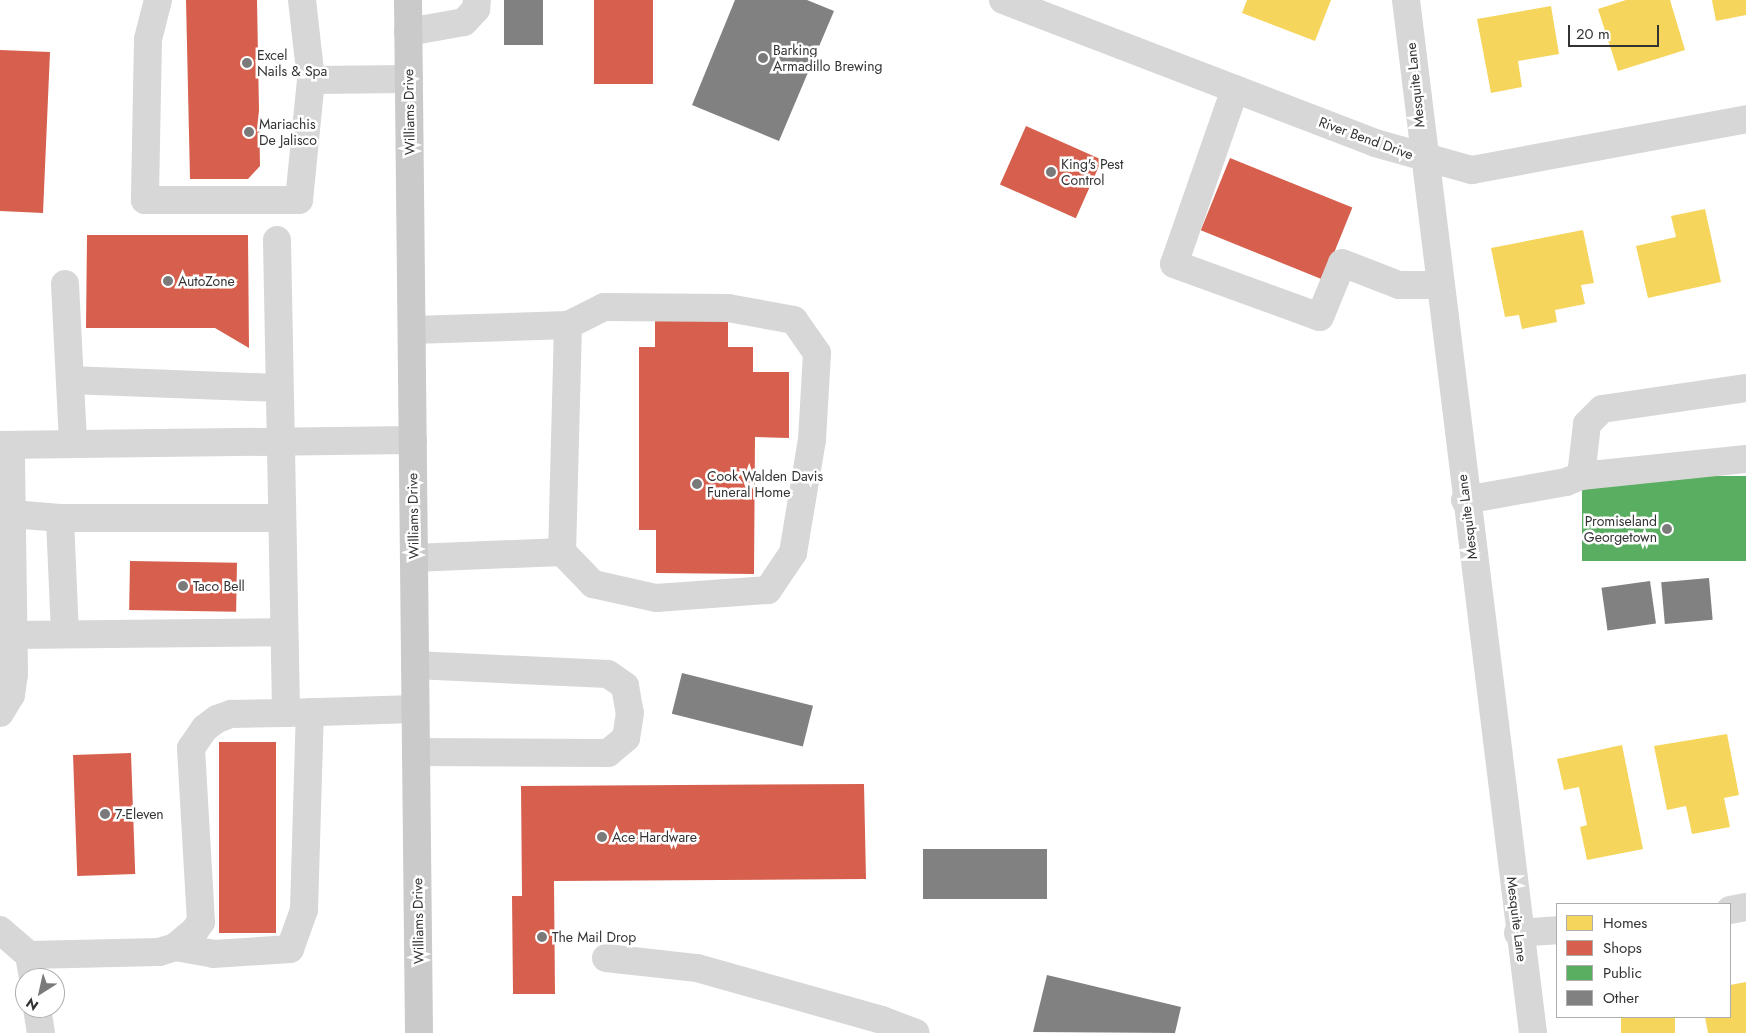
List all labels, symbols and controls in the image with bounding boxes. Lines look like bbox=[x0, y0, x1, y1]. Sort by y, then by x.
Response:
scale bar bbox=[1571, 15, 1662, 47]
text: 20 m bbox=[1576, 23, 1610, 45]
place label: Barking Armadillo Brewing bbox=[773, 42, 882, 74]
street label: Mesquite Lane bbox=[1402, 42, 1428, 128]
place label: Excel Nails & Spa bbox=[257, 47, 327, 80]
marker: Barking Armadillo Brewing bbox=[757, 52, 769, 64]
marker: Excel Nails & Spa bbox=[241, 57, 253, 69]
street label: Williams Drive bbox=[400, 69, 418, 155]
street label: River Bend Drive bbox=[1316, 113, 1416, 163]
place label: Mariachis De Jalisco bbox=[259, 116, 317, 148]
marker: Mariachis De Jalisco bbox=[243, 126, 255, 138]
place label: King's Pest Control bbox=[1061, 156, 1123, 188]
marker: King's Pest Control bbox=[1045, 166, 1057, 178]
place label: AutoZone bbox=[178, 273, 235, 289]
marker: AutoZone bbox=[162, 275, 174, 287]
place label: Cook Walden Davis Funeral Home bbox=[707, 468, 823, 501]
street label: Williams Drive bbox=[404, 473, 422, 559]
street label: Mesquite Lane bbox=[1453, 474, 1481, 560]
marker: Cook Walden Davis Funeral Home bbox=[691, 478, 703, 490]
place label: Promiseland Georgetown bbox=[1584, 513, 1657, 546]
marker: Promiseland Georgetown bbox=[1661, 523, 1673, 535]
place label: Taco Bell bbox=[193, 578, 245, 594]
marker: Taco Bell bbox=[177, 580, 189, 592]
place label: 7-Eleven bbox=[115, 806, 164, 822]
marker: 7-Eleven bbox=[99, 808, 111, 820]
place label: Ace Hardware bbox=[612, 829, 697, 845]
marker: Ace Hardware bbox=[596, 831, 608, 843]
street label: Mesquite Lane bbox=[1503, 876, 1531, 962]
street label: Williams Drive bbox=[409, 878, 427, 964]
legend bbox=[1556, 903, 1731, 1018]
text: Homes bbox=[1603, 912, 1647, 934]
place label: The Mail Drop bbox=[552, 929, 636, 945]
marker: The Mail Drop bbox=[536, 931, 548, 943]
text: Shops bbox=[1603, 937, 1642, 959]
text: Public bbox=[1603, 962, 1642, 984]
north arrow bbox=[15, 968, 65, 1018]
text: Other bbox=[1603, 987, 1639, 1009]
text: N bbox=[22, 993, 42, 1016]

